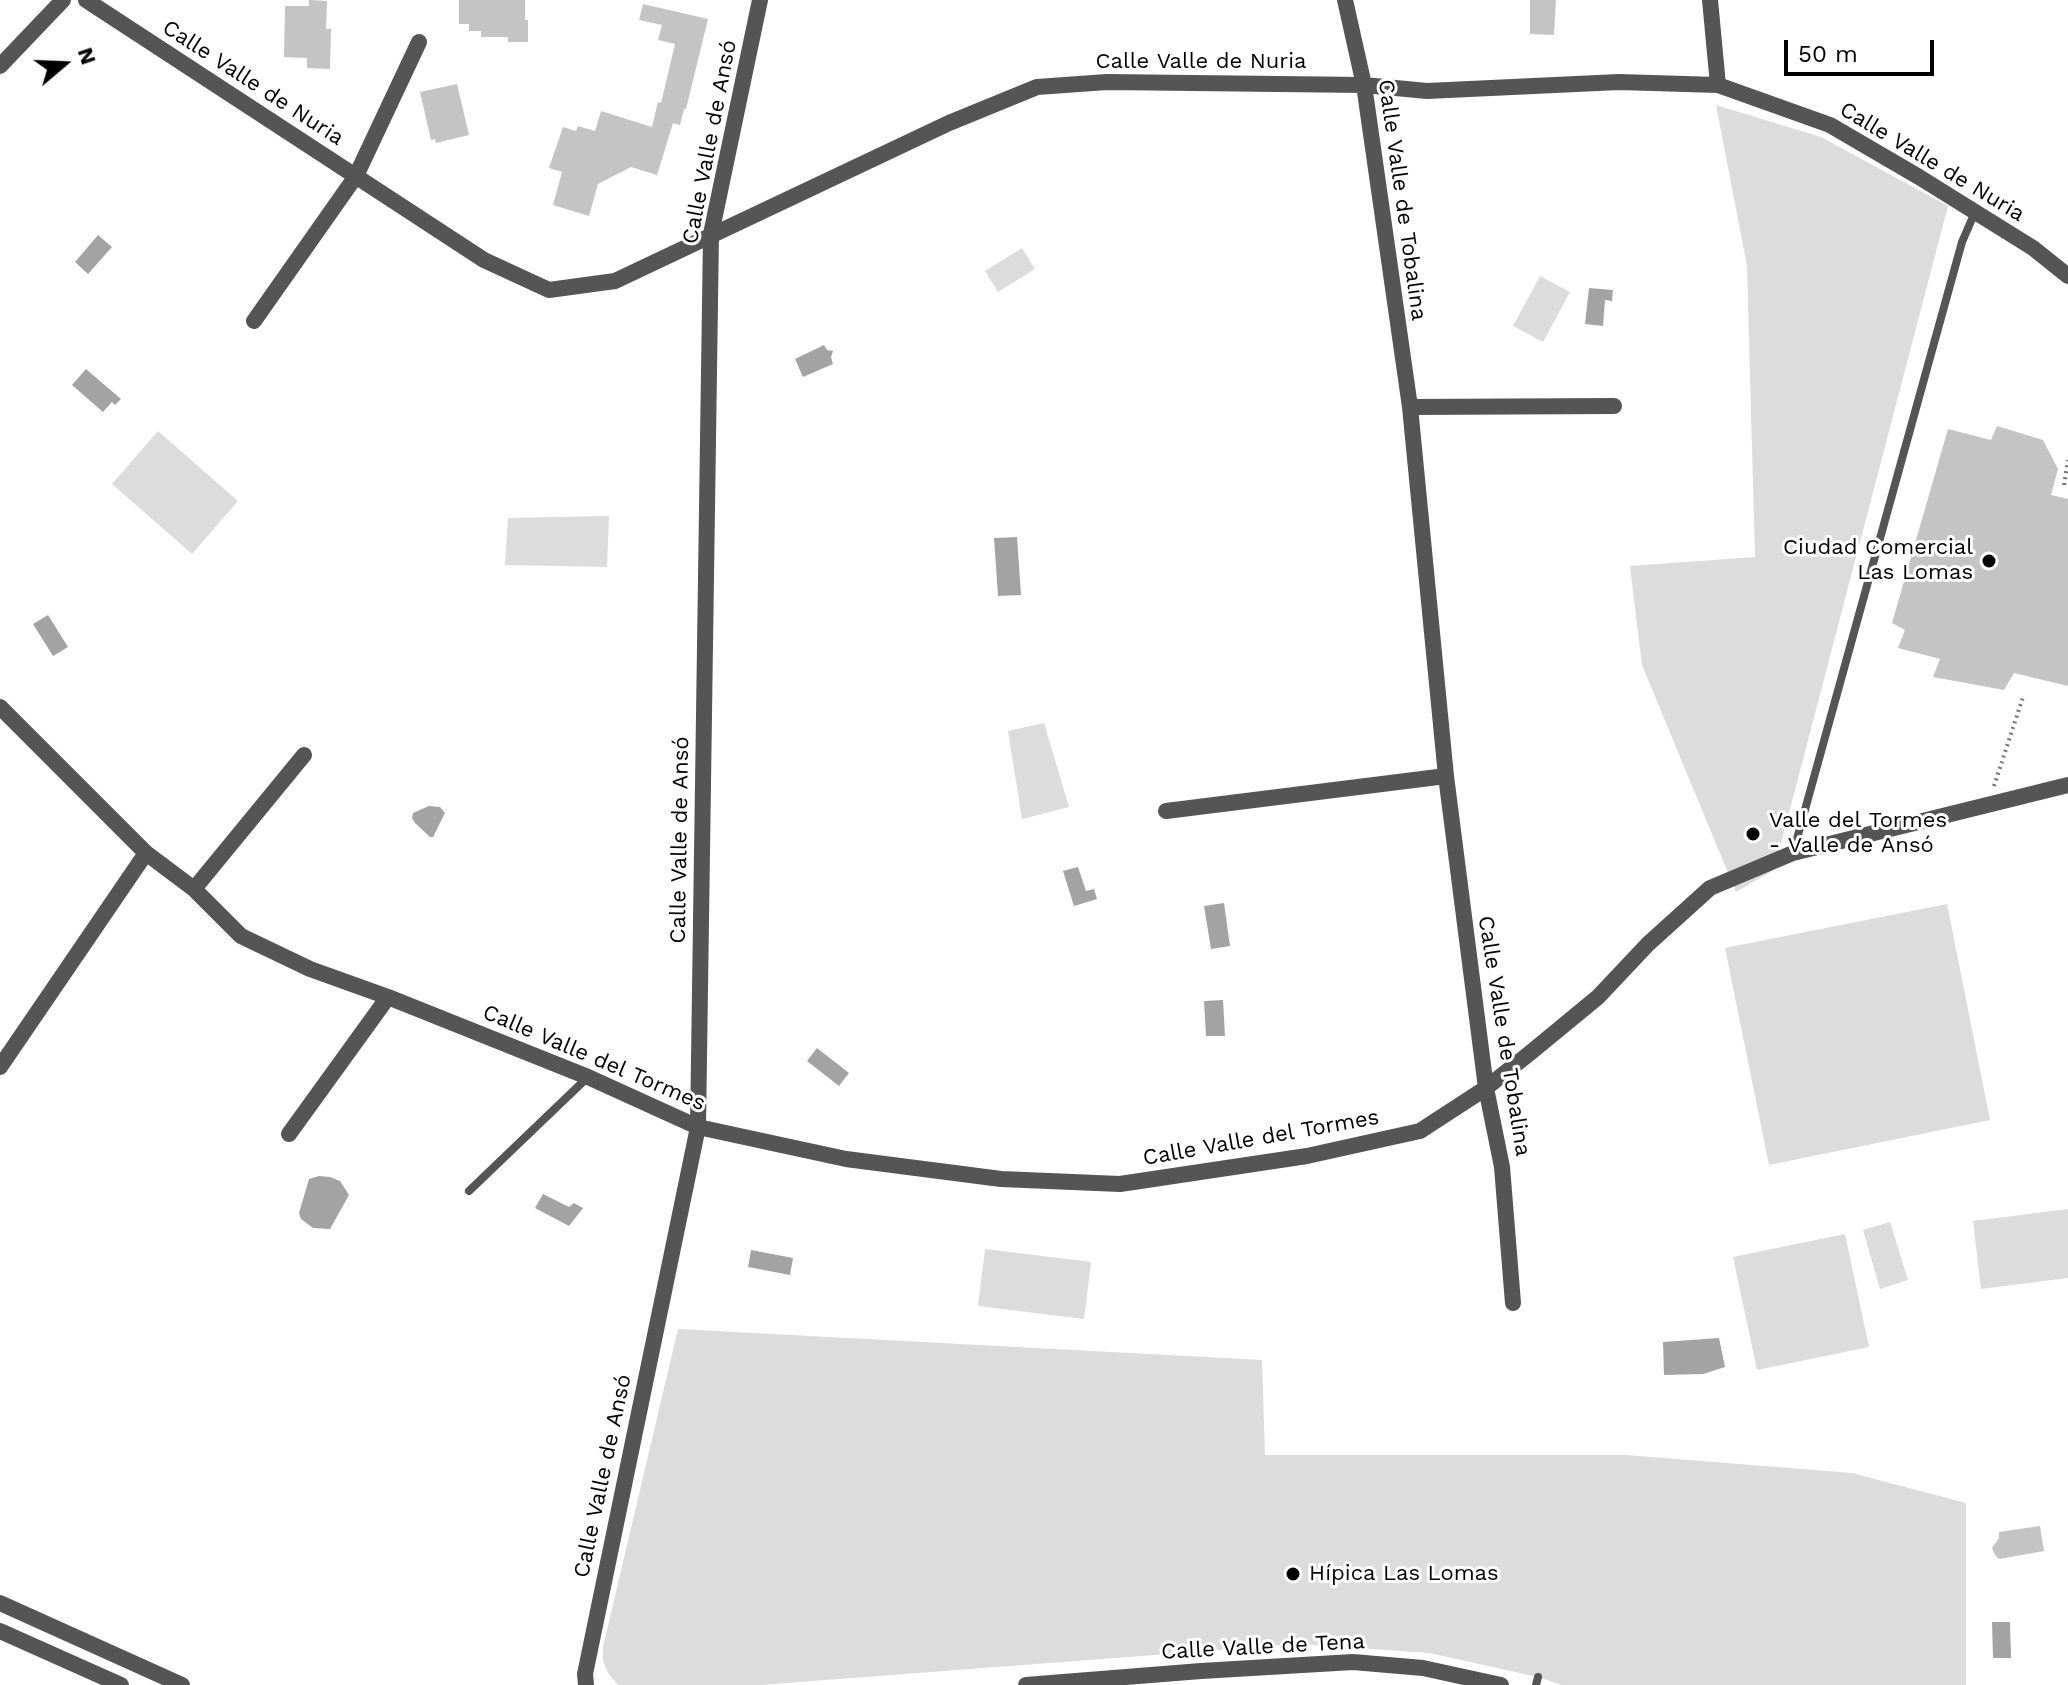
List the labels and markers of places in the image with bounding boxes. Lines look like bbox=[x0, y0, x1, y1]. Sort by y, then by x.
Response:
place label: Ciudad Comercial Las Lomas bbox=[1783, 535, 1973, 586]
marker: Ciudad Comercial Las Lomas bbox=[1980, 552, 1998, 570]
place label: Valle del Tormes - Valle de Ansó bbox=[1769, 808, 1947, 860]
marker: Valle del Tormes - Valle de Ansó bbox=[1744, 825, 1762, 843]
place label: Hípica Las Lomas bbox=[1309, 1561, 1499, 1587]
marker: Hípica Las Lomas bbox=[1284, 1565, 1302, 1583]

